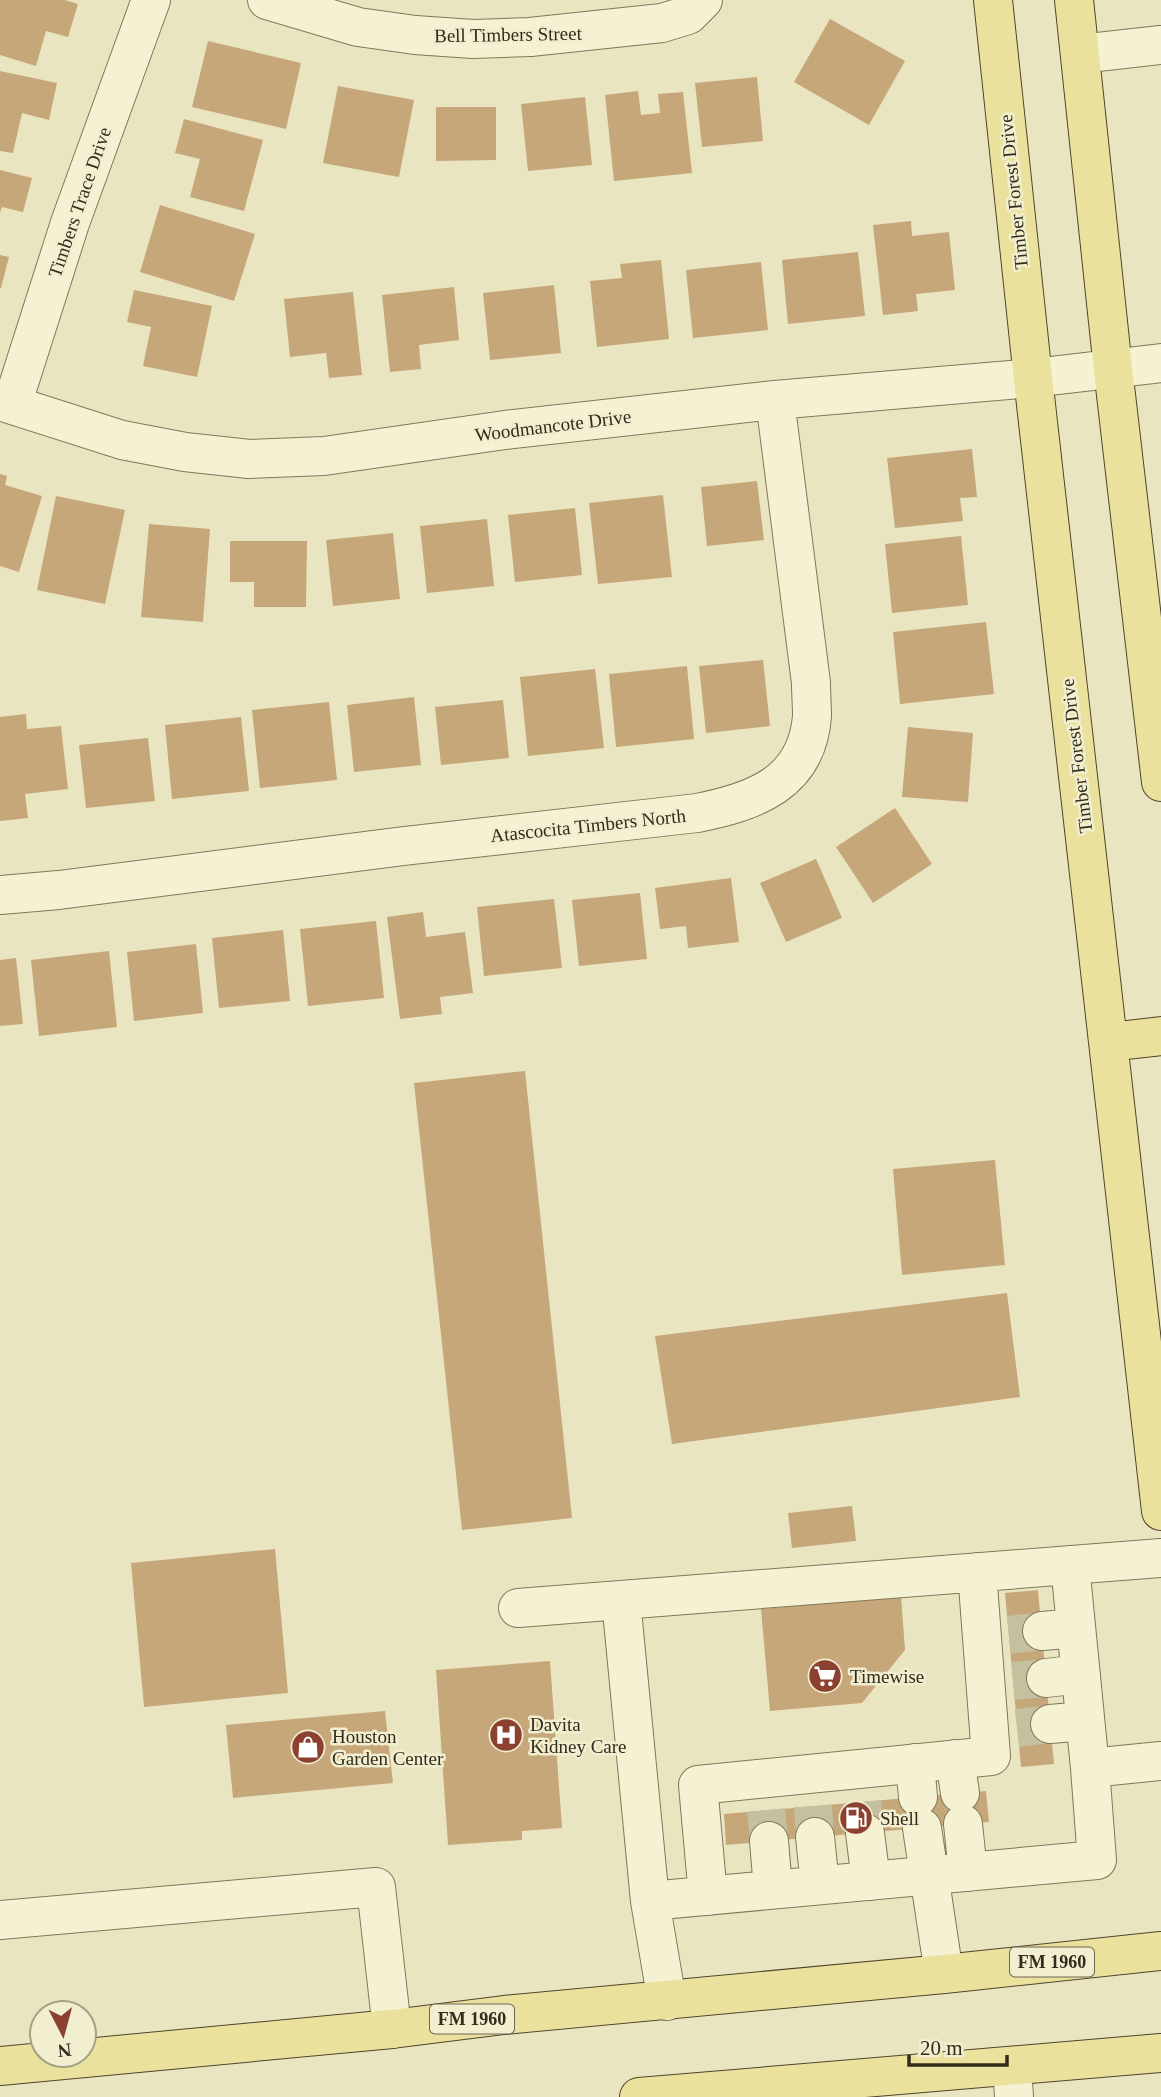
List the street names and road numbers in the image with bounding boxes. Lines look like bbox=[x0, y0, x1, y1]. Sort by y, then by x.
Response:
street label: Bell Timbers Street bbox=[434, 23, 583, 46]
street label: Timber Forest Drive bbox=[995, 114, 1032, 270]
street label: Timbers Trace Drive bbox=[44, 124, 115, 280]
street label: Woodmancote Drive bbox=[474, 405, 632, 446]
street label: Timber Forest Drive bbox=[1057, 677, 1096, 834]
street label: Atascocita Timbers North bbox=[489, 805, 687, 846]
road number: FM 1960 bbox=[1010, 1948, 1094, 1976]
road number: FM 1960 bbox=[430, 2005, 514, 2034]

